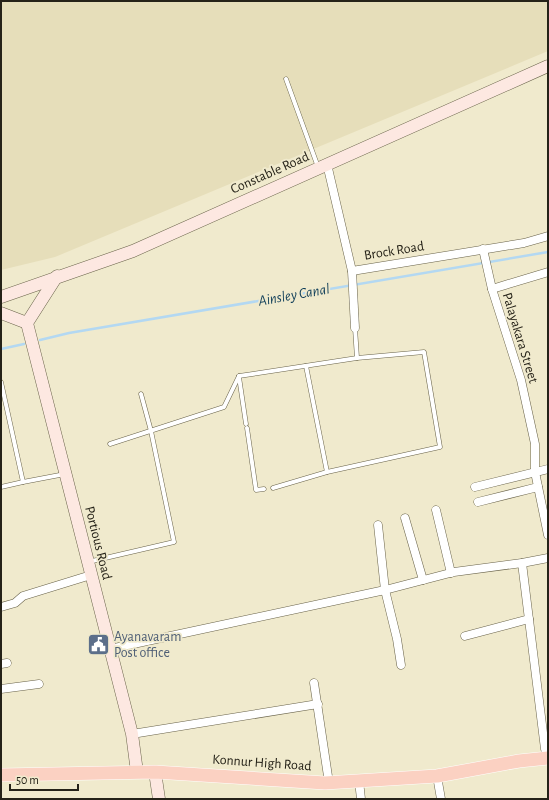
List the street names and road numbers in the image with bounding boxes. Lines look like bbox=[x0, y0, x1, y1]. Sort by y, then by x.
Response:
street label: Constable Road bbox=[229, 149, 311, 197]
street label: Brock Road bbox=[363, 239, 425, 263]
street label: Palayakara Street bbox=[500, 291, 541, 385]
street label: Portious Road bbox=[82, 505, 114, 581]
street label: Konnur High Road bbox=[212, 753, 312, 773]

